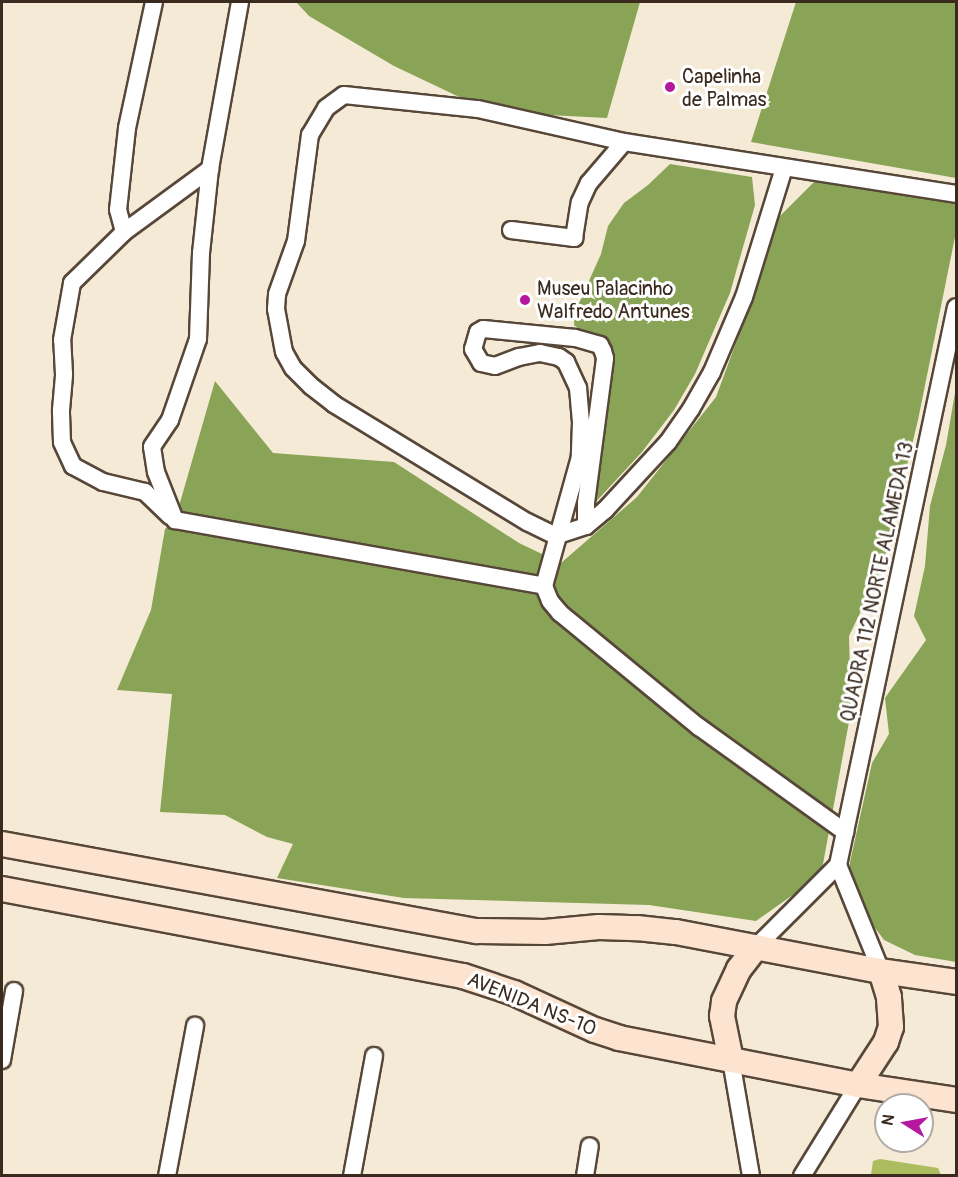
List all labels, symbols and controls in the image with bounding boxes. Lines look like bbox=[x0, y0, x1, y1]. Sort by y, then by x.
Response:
place label: Capelinha de Palmas bbox=[682, 64, 766, 111]
marker: Capelinha de Palmas bbox=[663, 80, 677, 94]
place label: Museu Palacinho Walfredo Antunes bbox=[537, 276, 690, 323]
marker: Museu Palacinho Walfredo Antunes bbox=[518, 293, 532, 307]
street label: QUADRA 112 NORTE ALAMEDA 13 bbox=[836, 440, 918, 724]
street label: AVENIDA NS-10 bbox=[464, 967, 600, 1041]
north arrow bbox=[874, 1093, 934, 1153]
text: N bbox=[877, 1113, 899, 1127]

